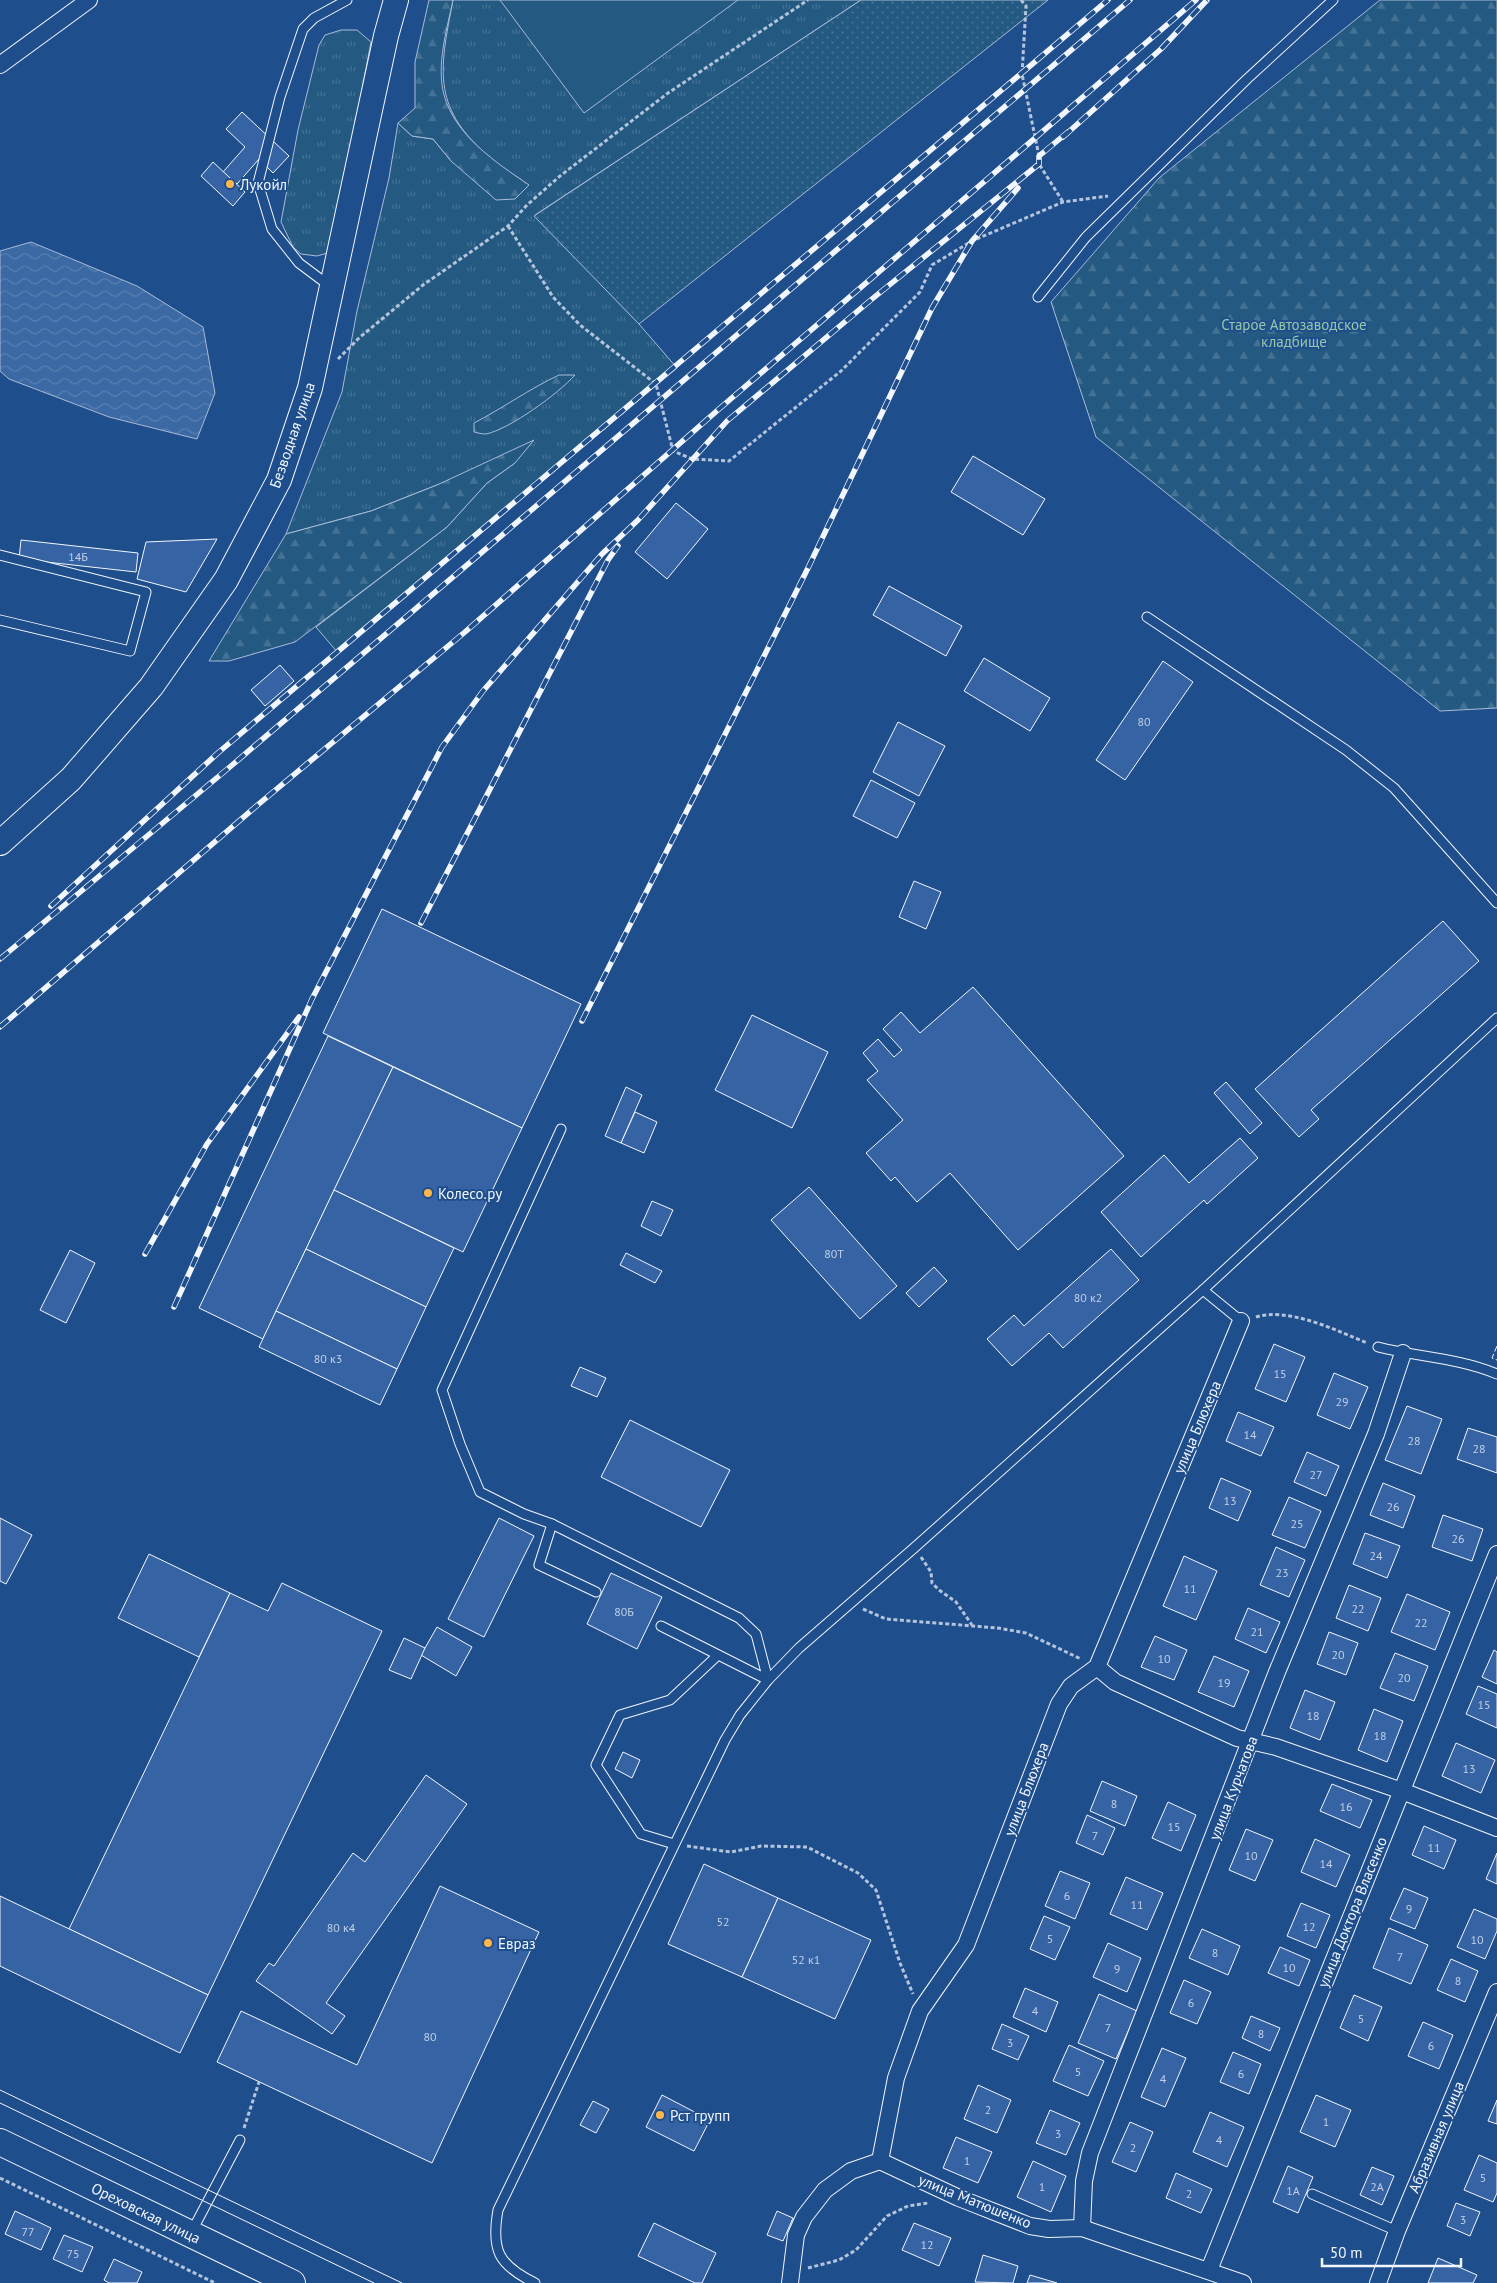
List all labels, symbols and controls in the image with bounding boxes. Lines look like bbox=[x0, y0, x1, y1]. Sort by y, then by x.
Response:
place label: Лукойл bbox=[239, 175, 287, 194]
marker: Лукойл bbox=[224, 178, 236, 190]
park label: Старое Автозаводское кладбище bbox=[1221, 315, 1367, 351]
street label: Безводная улица bbox=[265, 379, 319, 491]
house number: 14Б bbox=[68, 549, 88, 564]
house number: 80 bbox=[1137, 714, 1151, 729]
place label: Колесо.ру bbox=[438, 1184, 502, 1203]
marker: Колесо.ру bbox=[422, 1187, 434, 1199]
house number: 80Т bbox=[824, 1246, 844, 1261]
house number: 80 к2 bbox=[1074, 1290, 1102, 1305]
house number: 80 к3 bbox=[314, 1351, 342, 1366]
house number: 15 bbox=[1273, 1366, 1287, 1381]
street label: улица Блюхера bbox=[1169, 1378, 1225, 1476]
house number: 29 bbox=[1335, 1394, 1349, 1409]
house number: 14 bbox=[1243, 1427, 1257, 1442]
house number: 28 bbox=[1407, 1433, 1421, 1448]
house number: 28 bbox=[1472, 1441, 1486, 1456]
house number: 27 bbox=[1309, 1467, 1323, 1482]
house number: 13 bbox=[1223, 1493, 1237, 1508]
house number: 26 bbox=[1386, 1499, 1400, 1514]
house number: 25 bbox=[1290, 1516, 1304, 1531]
house number: 26 bbox=[1451, 1531, 1465, 1546]
house number: 24 bbox=[1369, 1548, 1383, 1563]
house number: 23 bbox=[1275, 1565, 1289, 1580]
house number: 11 bbox=[1183, 1581, 1197, 1596]
house number: 22 bbox=[1351, 1601, 1365, 1616]
house number: 80Б bbox=[614, 1604, 634, 1619]
house number: 22 bbox=[1414, 1615, 1428, 1630]
house number: 21 bbox=[1250, 1624, 1264, 1639]
house number: 20 bbox=[1331, 1647, 1345, 1662]
house number: 10 bbox=[1157, 1651, 1171, 1666]
house number: 20 bbox=[1397, 1670, 1411, 1685]
house number: 19 bbox=[1217, 1675, 1231, 1690]
house number: 15 bbox=[1477, 1697, 1491, 1712]
house number: 18 bbox=[1306, 1708, 1320, 1723]
house number: 18 bbox=[1373, 1728, 1387, 1743]
street label: улица Курчатова bbox=[1204, 1733, 1262, 1843]
street label: улица Блюхера bbox=[999, 1739, 1053, 1839]
house number: 13 bbox=[1462, 1761, 1476, 1776]
house number: 8 bbox=[1111, 1796, 1117, 1811]
house number: 16 bbox=[1339, 1799, 1353, 1814]
house number: 15 bbox=[1167, 1819, 1181, 1834]
house number: 7 bbox=[1092, 1828, 1098, 1843]
street label: улица Доктора Власенко bbox=[1313, 1834, 1391, 1990]
house number: 11 bbox=[1427, 1840, 1441, 1855]
house number: 10 bbox=[1244, 1848, 1258, 1863]
house number: 14 bbox=[1319, 1856, 1333, 1871]
house number: 6 bbox=[1064, 1888, 1070, 1903]
house number: 11 bbox=[1130, 1897, 1144, 1912]
house number: 9 bbox=[1406, 1901, 1412, 1916]
house number: 52 bbox=[716, 1914, 730, 1929]
house number: 12 bbox=[1302, 1919, 1316, 1934]
house number: 80 к4 bbox=[327, 1920, 356, 1935]
house number: 5 bbox=[1047, 1931, 1053, 1946]
house number: 10 bbox=[1470, 1932, 1484, 1947]
place label: Евраз bbox=[498, 1934, 536, 1953]
marker: Евраз bbox=[482, 1937, 494, 1949]
house number: 8 bbox=[1212, 1945, 1218, 1960]
house number: 7 bbox=[1397, 1949, 1403, 1964]
house number: 52 к1 bbox=[792, 1952, 820, 1967]
house number: 10 bbox=[1282, 1960, 1296, 1975]
house number: 9 bbox=[1114, 1961, 1120, 1976]
house number: 8 bbox=[1455, 1973, 1461, 1988]
house number: 6 bbox=[1188, 1995, 1194, 2010]
house number: 4 bbox=[1032, 2003, 1039, 2018]
house number: 5 bbox=[1358, 2011, 1364, 2026]
house number: 7 bbox=[1105, 2020, 1111, 2035]
house number: 8 bbox=[1258, 2026, 1264, 2041]
house number: 80 bbox=[423, 2029, 437, 2044]
house number: 3 bbox=[1007, 2035, 1013, 2050]
house number: 6 bbox=[1428, 2038, 1434, 2053]
house number: 5 bbox=[1075, 2064, 1081, 2079]
house number: 6 bbox=[1238, 2066, 1244, 2081]
house number: 4 bbox=[1160, 2071, 1167, 2086]
street label: Абразивная улица bbox=[1404, 2078, 1468, 2196]
house number: 2 bbox=[985, 2102, 991, 2117]
place label: Рст групп bbox=[670, 2106, 730, 2125]
marker: Рст групп bbox=[654, 2109, 666, 2121]
house number: 1 bbox=[1323, 2114, 1329, 2129]
house number: 3 bbox=[1055, 2126, 1061, 2141]
house number: 4 bbox=[1216, 2132, 1223, 2147]
house number: 2 bbox=[1130, 2140, 1136, 2155]
house number: 1 bbox=[964, 2153, 970, 2168]
street label: улица Матюшенко bbox=[916, 2170, 1034, 2232]
house number: 5 bbox=[1480, 2170, 1486, 2185]
street label: Ореховская улица bbox=[88, 2178, 204, 2248]
house number: 1 bbox=[1039, 2179, 1045, 2194]
house number: 2А bbox=[1370, 2179, 1384, 2194]
house number: 1А bbox=[1286, 2183, 1300, 2198]
house number: 2 bbox=[1186, 2186, 1192, 2201]
house number: 3 bbox=[1460, 2212, 1466, 2227]
house number: 77 bbox=[21, 2224, 35, 2239]
scale bar bbox=[1322, 2236, 1461, 2268]
house number: 12 bbox=[920, 2237, 934, 2252]
text: 50 m bbox=[1330, 2243, 1363, 2262]
house number: 75 bbox=[66, 2246, 80, 2261]

